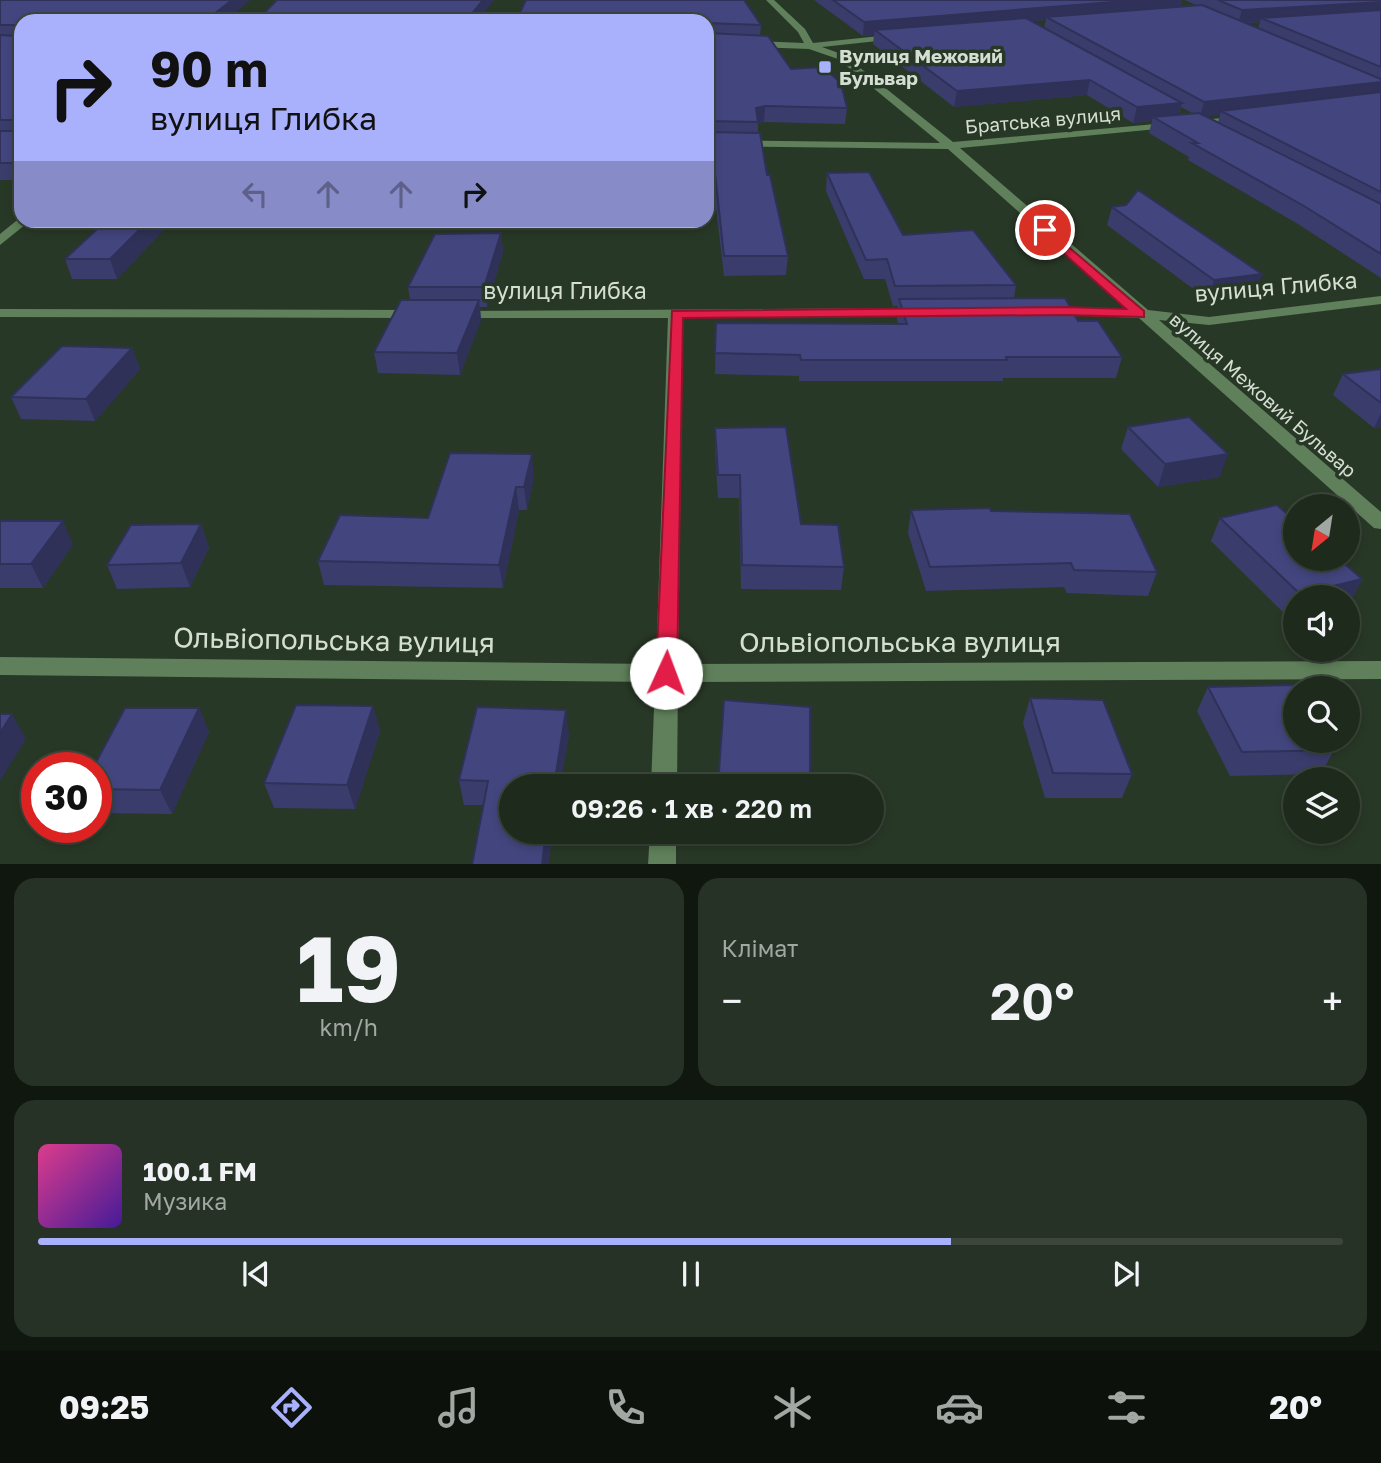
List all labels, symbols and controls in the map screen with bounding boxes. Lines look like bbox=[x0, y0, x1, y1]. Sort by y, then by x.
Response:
text: 90 m bbox=[150, 39, 268, 98]
icon: right bbox=[35, 42, 126, 133]
place label: Вулиця Межовий Бульвар bbox=[839, 44, 1003, 89]
marker: Вулиця Межовий Бульвар bbox=[817, 59, 833, 75]
text: вулиця Глибка bbox=[150, 99, 377, 137]
street label: Братська вулиця bbox=[964, 101, 1122, 138]
icon: left bbox=[236, 175, 274, 213]
icon: ahead bbox=[309, 175, 347, 213]
icon: ahead bbox=[382, 175, 420, 213]
icon: right bbox=[455, 175, 493, 213]
pin bbox=[1015, 200, 1075, 260]
icon: arrive bbox=[1026, 211, 1064, 249]
street label: вулиця Глибка bbox=[1193, 265, 1358, 307]
street label: вулиця Глибка bbox=[483, 276, 647, 304]
street label: вулиця Межовий Бульвар bbox=[1165, 307, 1361, 482]
north arrow bbox=[1283, 494, 1360, 570]
map controls bbox=[1283, 494, 1360, 844]
button: sound bbox=[1283, 585, 1360, 662]
street label: Ольвіопольська вулиця bbox=[173, 620, 495, 659]
street label: Ольвіопольська вулиця bbox=[739, 625, 1061, 658]
position arrow bbox=[629, 636, 703, 710]
button: search bbox=[1283, 676, 1360, 753]
speed limit sign: 30 bbox=[21, 752, 112, 843]
button: layers bbox=[1283, 767, 1360, 844]
text: 09:26 · 1 хв · 220 m bbox=[571, 793, 812, 824]
text: 19 bbox=[296, 913, 401, 1022]
text: Клімат bbox=[722, 934, 798, 962]
text: 20° bbox=[990, 969, 1075, 1031]
text: − bbox=[722, 978, 742, 1023]
text: + bbox=[1322, 978, 1343, 1023]
text: km/h bbox=[319, 1013, 378, 1041]
text: 100.1 FM bbox=[143, 1156, 257, 1187]
text: Музика bbox=[143, 1187, 227, 1215]
icon: previous bbox=[237, 1255, 275, 1293]
icon: pause bbox=[672, 1255, 710, 1293]
icon: next bbox=[1107, 1255, 1145, 1293]
icon: directions bbox=[267, 1383, 316, 1432]
icon: music bbox=[434, 1383, 483, 1432]
icon: phone bbox=[601, 1383, 650, 1432]
icon: climate bbox=[768, 1383, 817, 1432]
icon: car bbox=[935, 1383, 984, 1432]
icon: filters bbox=[1102, 1383, 1151, 1432]
text: 09:25 bbox=[59, 1388, 149, 1426]
text: 20° bbox=[1269, 1388, 1322, 1426]

